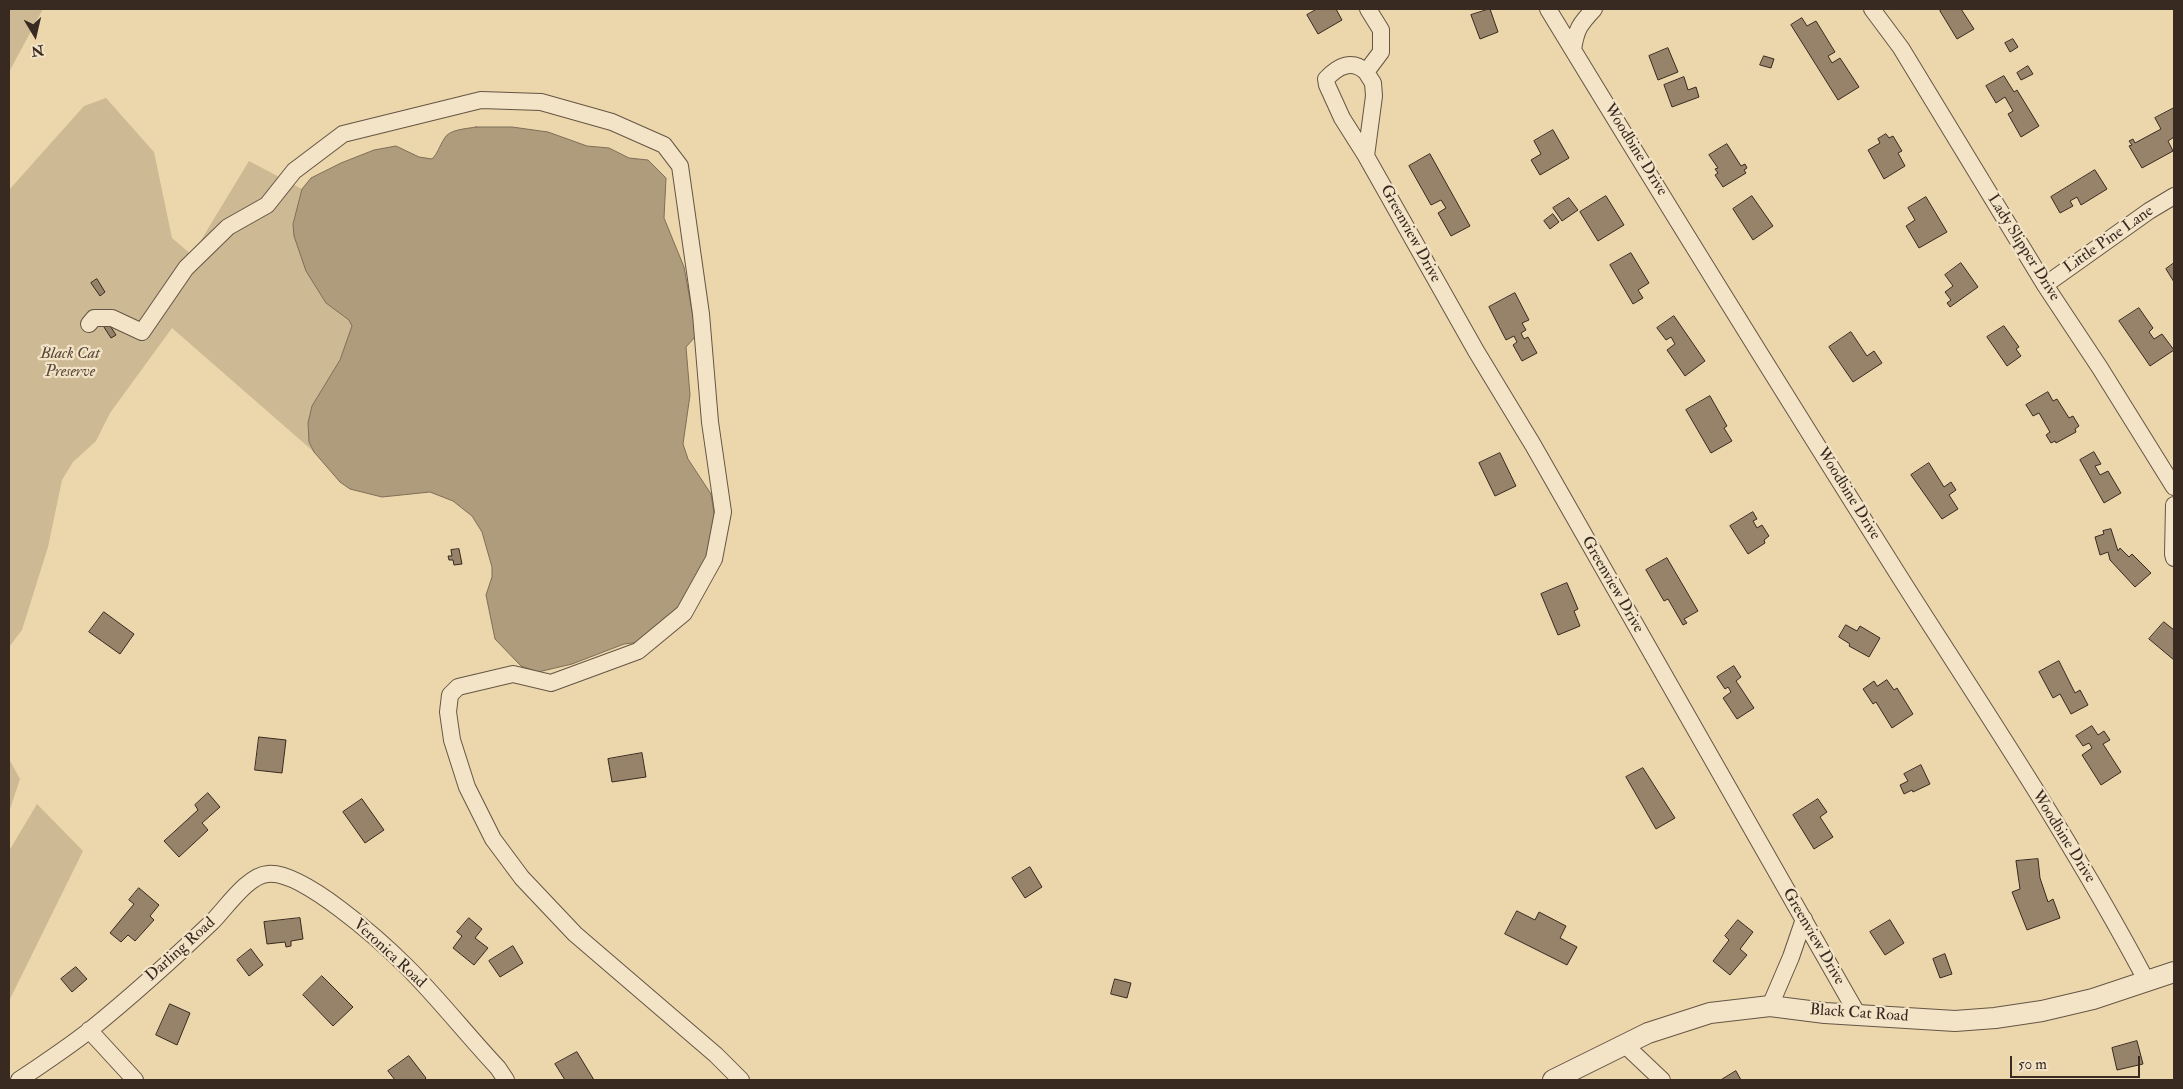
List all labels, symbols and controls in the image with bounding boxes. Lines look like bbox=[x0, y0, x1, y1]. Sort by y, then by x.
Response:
north arrow bbox=[10, 10, 60, 60]
text: N bbox=[30, 41, 45, 60]
street label: Woodbine Drive bbox=[1599, 100, 1671, 200]
street label: Greenview Drive bbox=[1375, 182, 1445, 286]
street label: Lady Slipper Drive bbox=[1982, 191, 2064, 305]
street label: Little Pine Lane bbox=[2060, 202, 2158, 278]
park label: Black Cat Preserve bbox=[40, 345, 100, 383]
street label: Woodbine Drive bbox=[1812, 444, 1884, 544]
street label: Greenview Drive bbox=[1577, 533, 1647, 637]
street label: Woodbine Drive bbox=[2027, 787, 2099, 887]
street label: Greenview Drive bbox=[1778, 885, 1848, 989]
street label: Darling Road bbox=[142, 914, 220, 986]
street label: Veronica Road bbox=[349, 915, 429, 993]
street label: Black Cat Road bbox=[1809, 1001, 1909, 1027]
scale bar bbox=[2013, 1046, 2143, 1078]
text: 50 m bbox=[2018, 1055, 2047, 1074]

